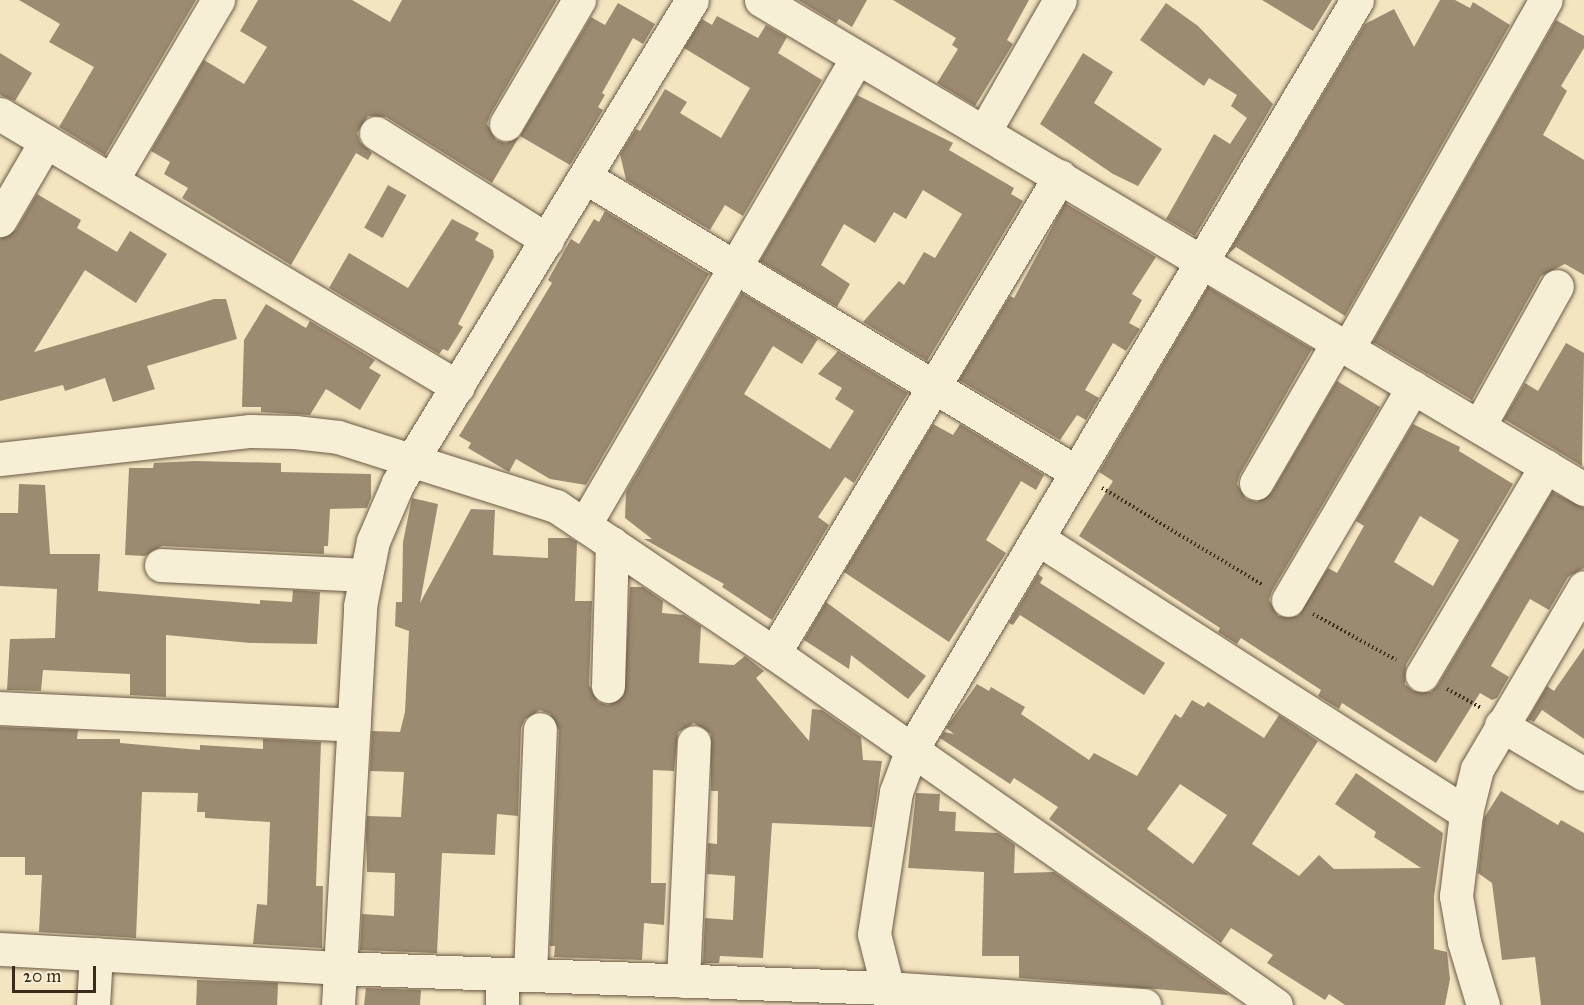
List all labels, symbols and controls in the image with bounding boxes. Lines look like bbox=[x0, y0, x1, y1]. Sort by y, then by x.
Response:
scale bar bbox=[15, 954, 99, 992]
text: 20 m bbox=[23, 965, 61, 987]

